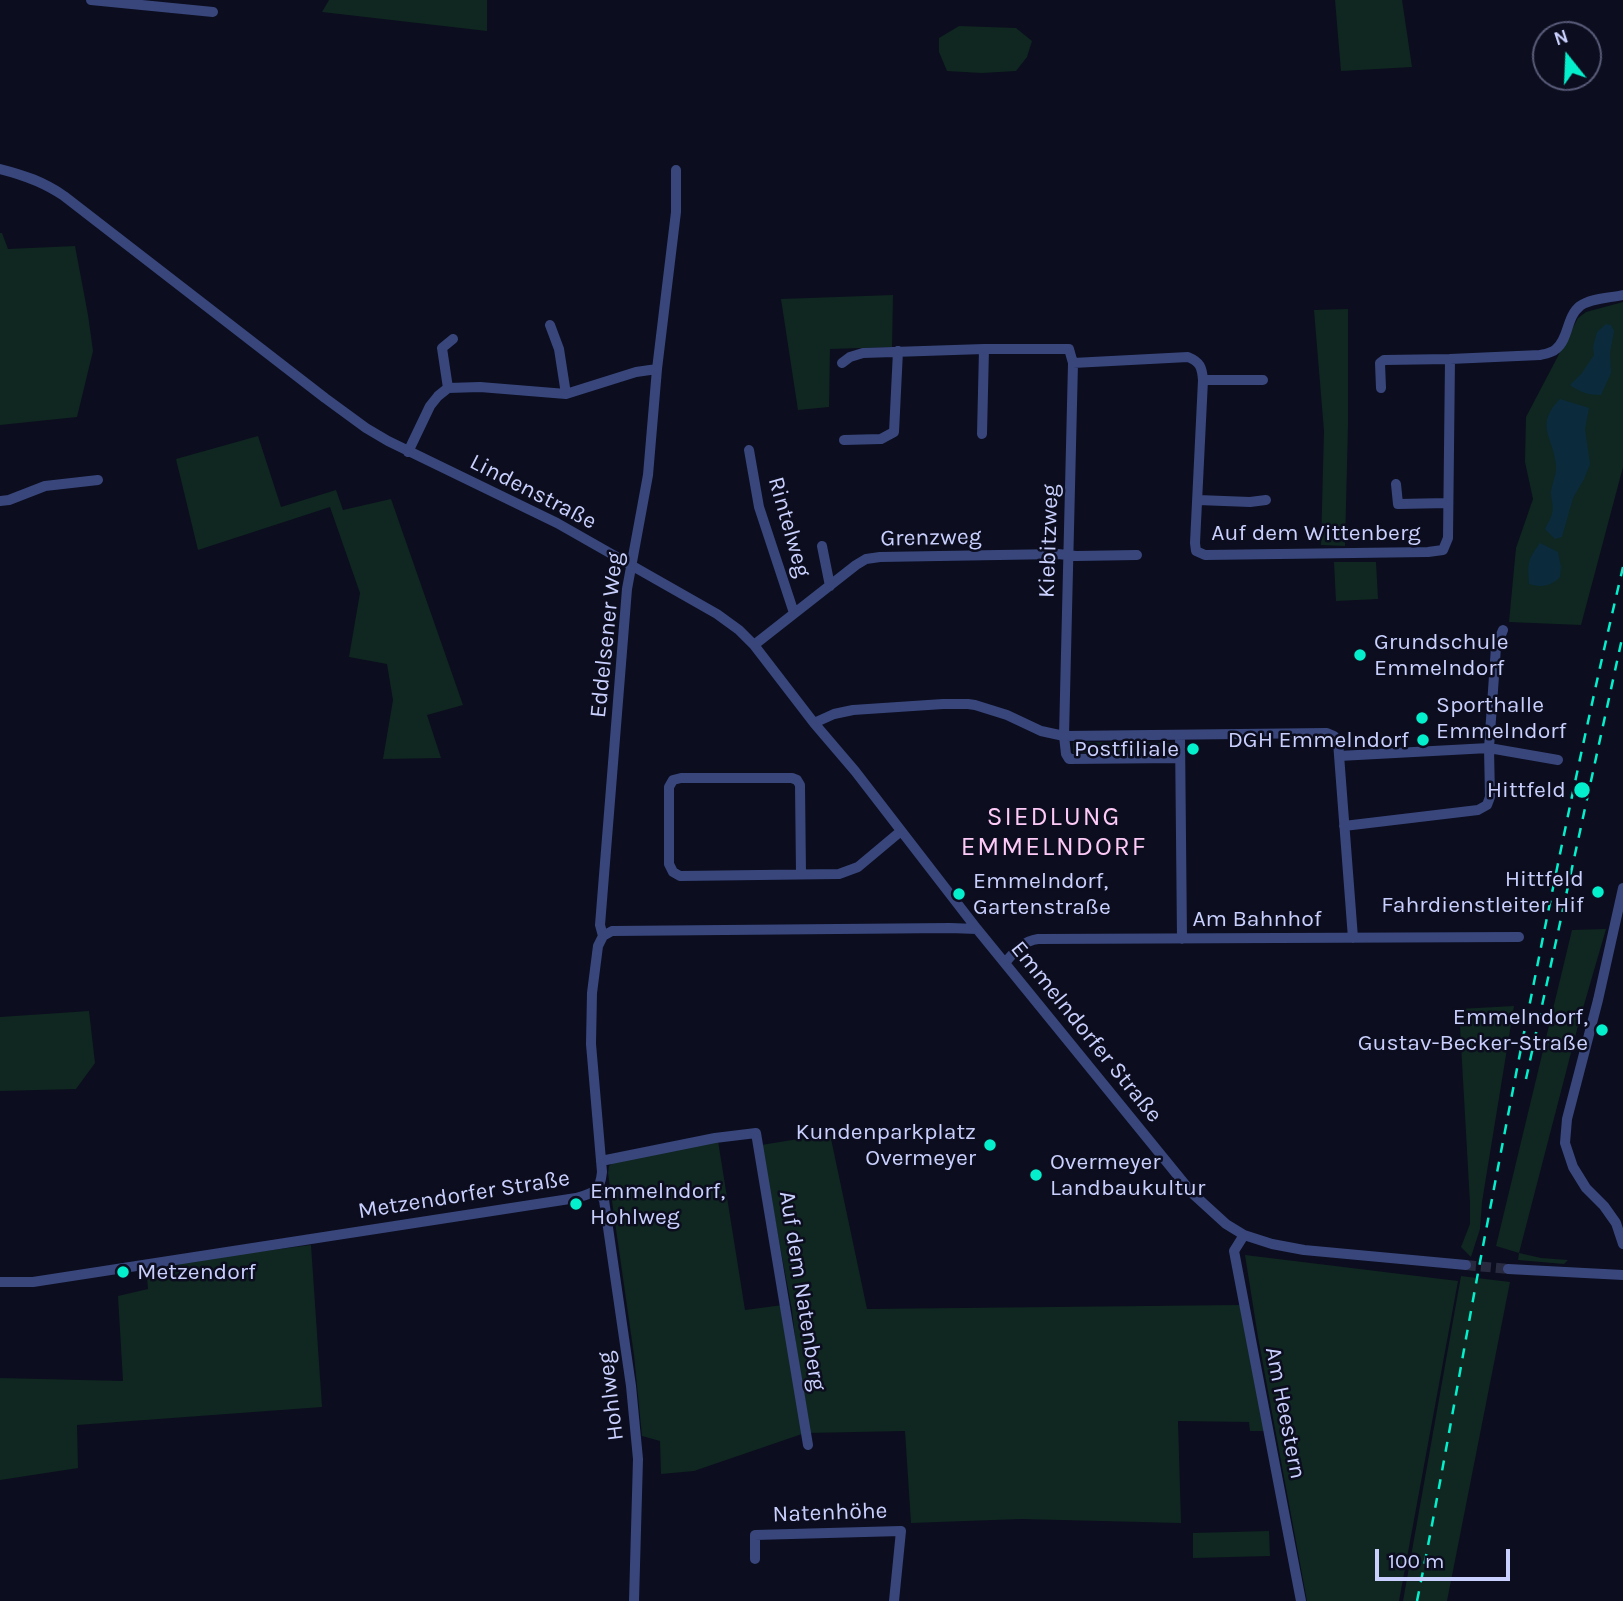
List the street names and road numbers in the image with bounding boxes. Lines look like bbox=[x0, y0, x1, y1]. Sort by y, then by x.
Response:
street label: Lindenstraße bbox=[465, 448, 601, 536]
street label: Rintelweg bbox=[762, 474, 816, 580]
street label: Kiebitzweg bbox=[1033, 483, 1065, 599]
street label: Auf dem Wittenberg bbox=[1211, 519, 1421, 547]
street label: Grenzweg bbox=[880, 523, 982, 553]
street label: Eddelsener Weg bbox=[585, 551, 629, 719]
street label: Am Bahnhof bbox=[1192, 905, 1322, 933]
street label: Emmelndorfer Straße bbox=[1004, 936, 1168, 1128]
street label: Metzendorfer Straße bbox=[356, 1165, 572, 1225]
street label: Auf dem Natenberg bbox=[773, 1189, 831, 1393]
street label: Am Heestern bbox=[1259, 1345, 1311, 1481]
street label: Hohlweg bbox=[592, 1350, 630, 1442]
street label: Natenhöhe bbox=[772, 1497, 888, 1529]

